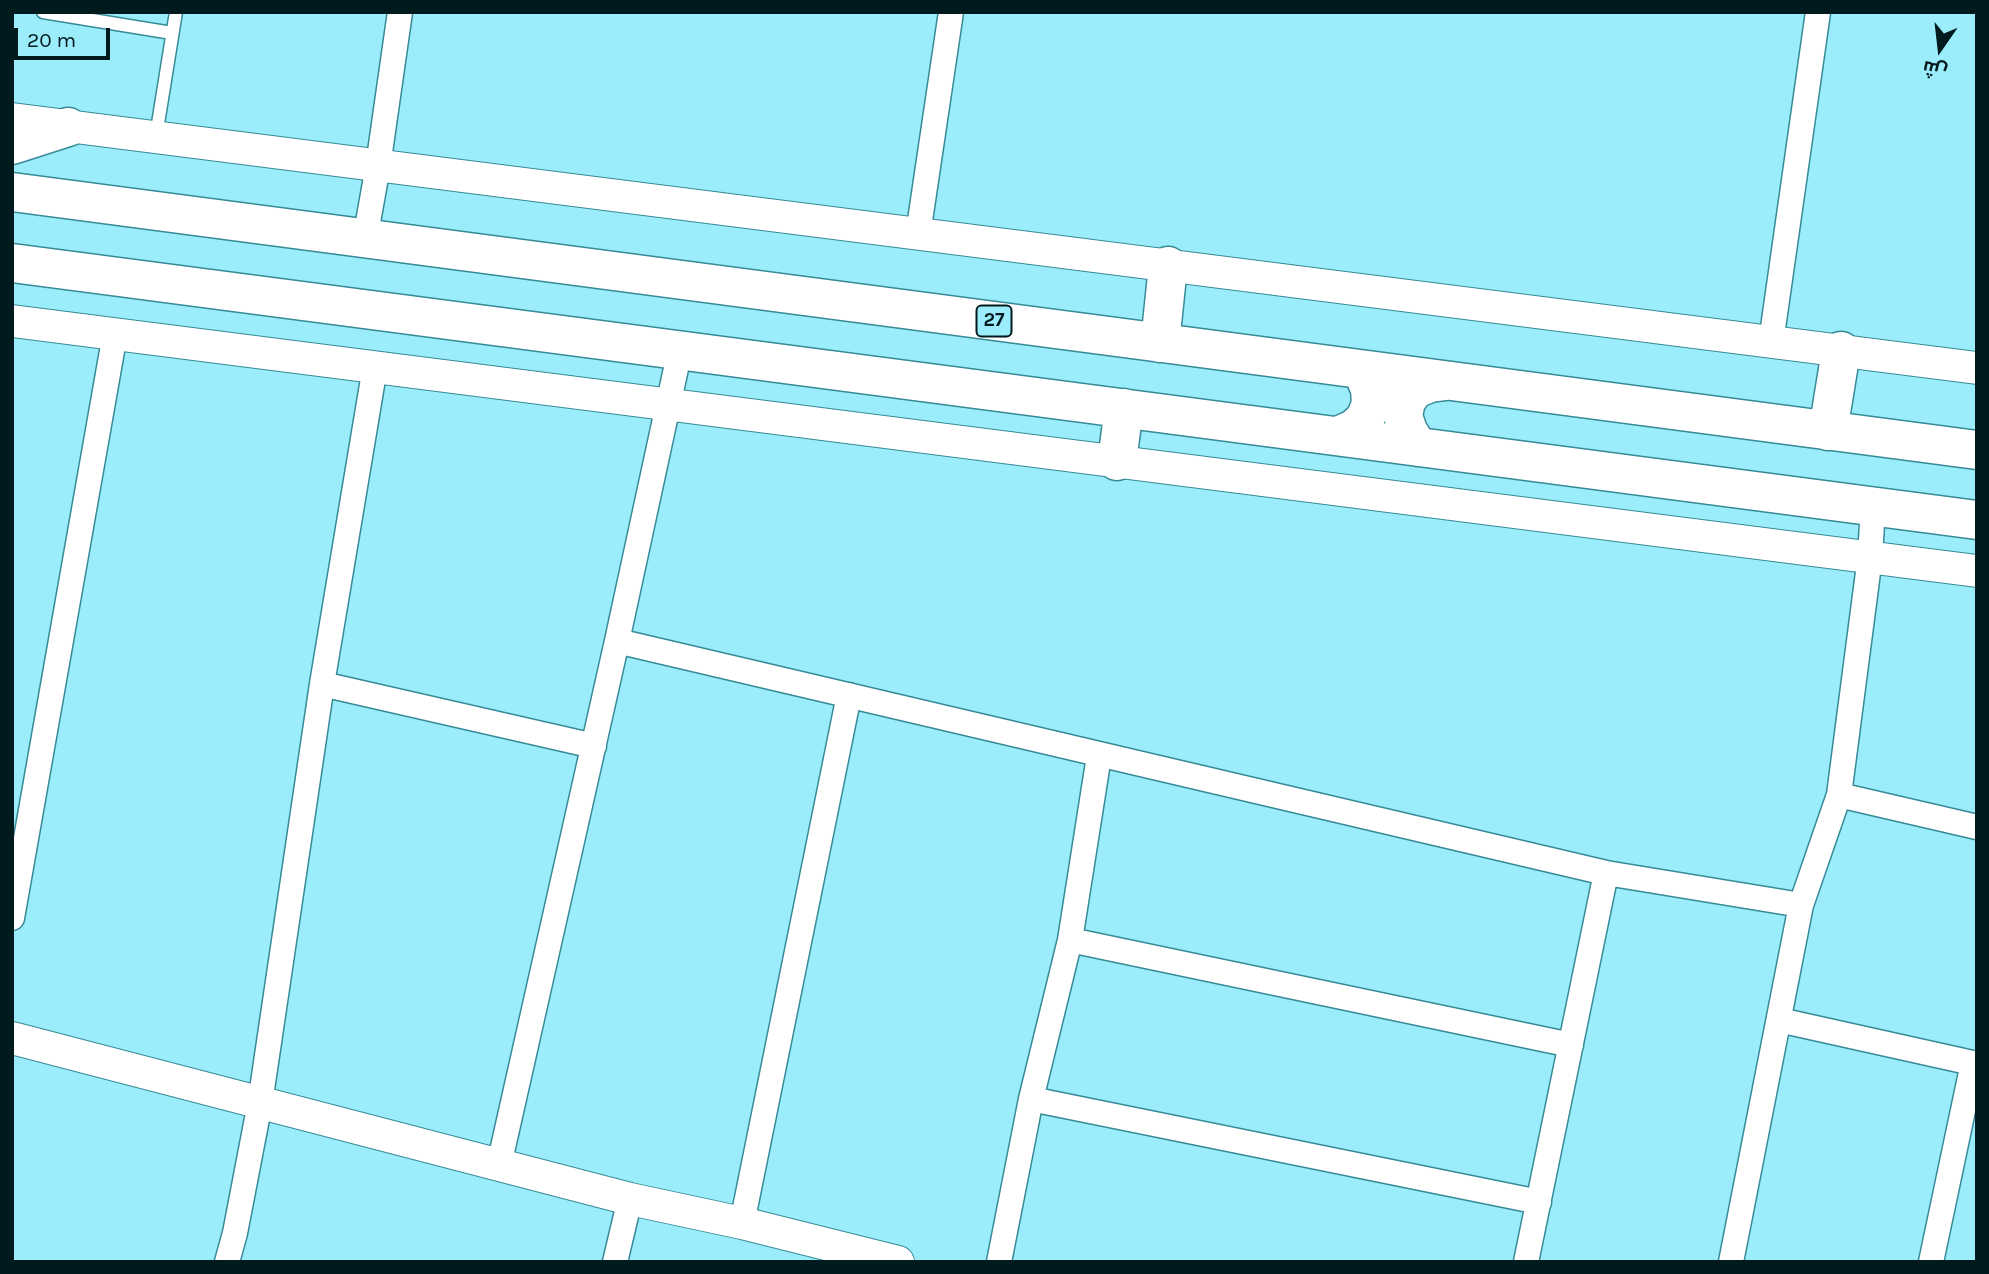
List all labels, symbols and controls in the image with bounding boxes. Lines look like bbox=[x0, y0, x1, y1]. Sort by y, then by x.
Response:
scale bar bbox=[18, 14, 114, 58]
north arrow bbox=[1905, 14, 1975, 84]
text: 20 m bbox=[27, 28, 76, 52]
text: ش bbox=[1920, 56, 1949, 83]
road number: 27 bbox=[976, 306, 1012, 336]

